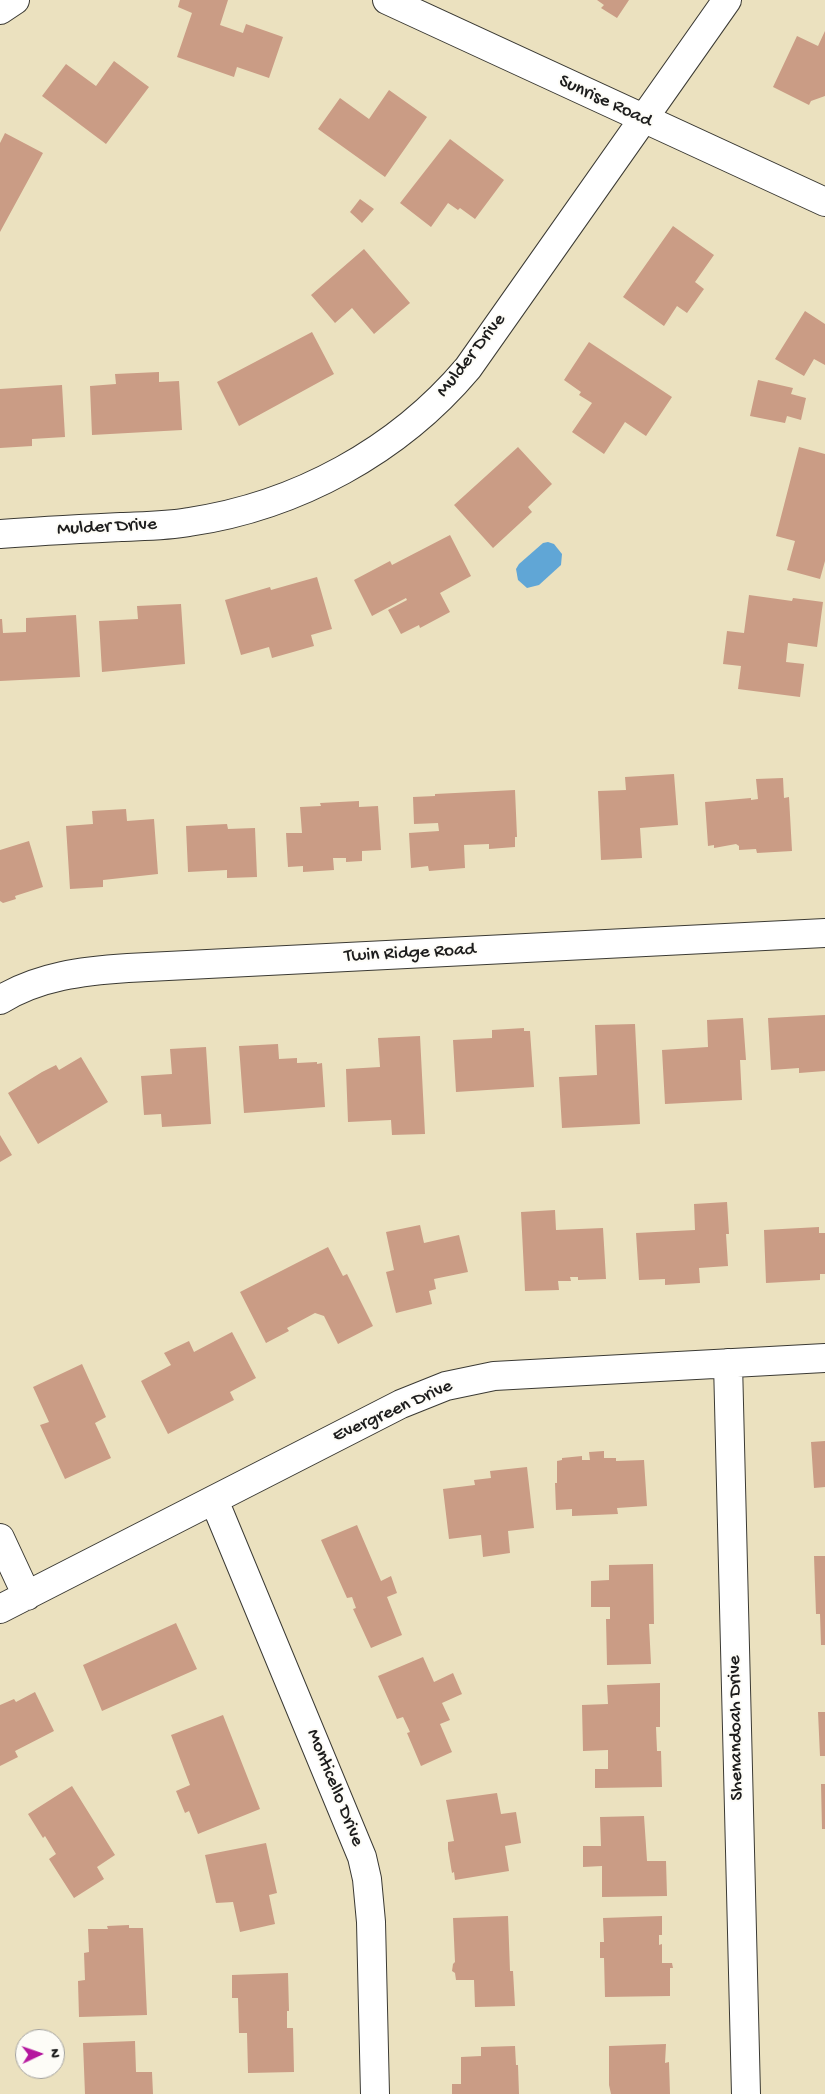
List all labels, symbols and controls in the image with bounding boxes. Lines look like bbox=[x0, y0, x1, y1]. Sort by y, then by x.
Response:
street label: Sunrise Road bbox=[555, 70, 655, 134]
street label: Mulder Drive bbox=[432, 310, 512, 402]
street label: Mulder Drive bbox=[57, 514, 157, 542]
street label: Twin Ridge Road bbox=[344, 939, 476, 969]
street label: Evergreen Drive bbox=[330, 1375, 456, 1449]
street label: Shenandoah Drive bbox=[724, 1655, 750, 1801]
street label: Monticello Drive bbox=[300, 1726, 368, 1850]
north arrow bbox=[15, 2029, 65, 2079]
text: N bbox=[46, 2048, 63, 2058]

